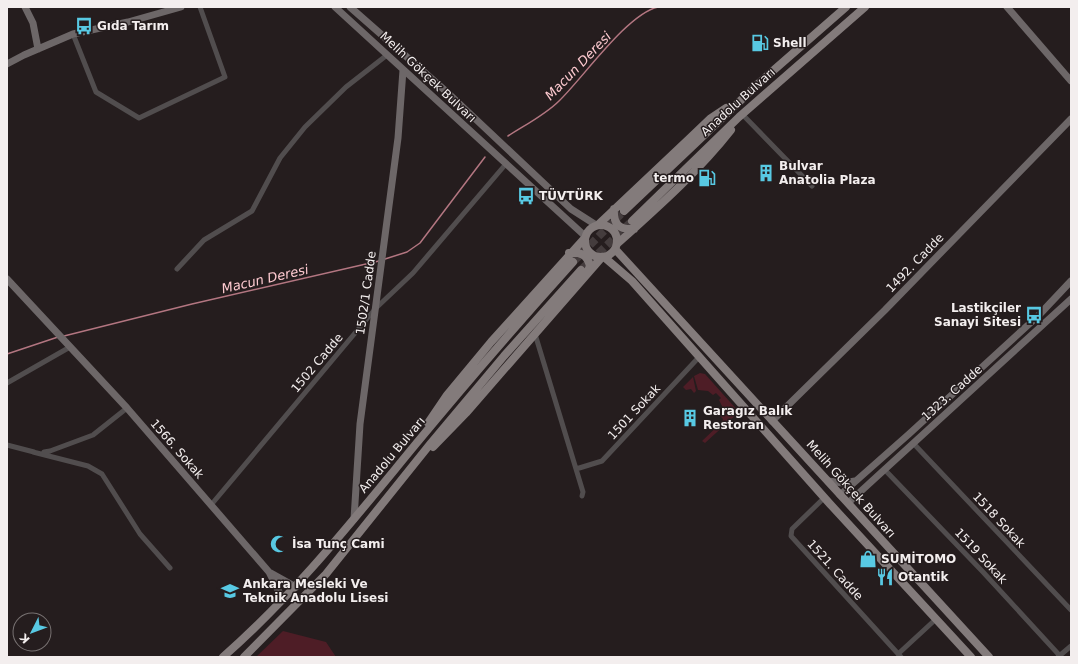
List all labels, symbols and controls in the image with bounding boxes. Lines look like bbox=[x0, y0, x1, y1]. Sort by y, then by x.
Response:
bus stop icon: Gıda Tarım bbox=[74, 16, 94, 36]
place label: Gıda Tarım bbox=[97, 19, 169, 33]
street label: Melih Gökçek Bulvarı bbox=[377, 29, 479, 125]
water label: Macun Deresi bbox=[542, 29, 614, 103]
fuel station icon: Shell bbox=[750, 33, 770, 53]
place label: Shell bbox=[773, 36, 807, 50]
street label: Anadolu Bulvarı bbox=[698, 65, 778, 139]
place label: Bulvar Anatolia Plaza bbox=[779, 159, 876, 187]
building icon: Bulvar Anatolia Plaza bbox=[756, 163, 776, 183]
fuel station icon: termo bbox=[697, 168, 717, 188]
place label: termo bbox=[653, 171, 694, 185]
bus stop icon: TÜVTÜRK bbox=[516, 186, 536, 206]
place label: TÜVTÜRK bbox=[539, 188, 603, 203]
street label: 1492. Cadde bbox=[883, 231, 947, 295]
street label: 1502/1 Cadde bbox=[353, 250, 379, 336]
water label: Macun Deresi bbox=[220, 262, 310, 296]
place label: Lastikçiler Sanayi Sitesi bbox=[934, 301, 1021, 329]
bus stop icon: Lastikçiler Sanayi Sitesi bbox=[1024, 305, 1044, 325]
street label: 1502 Cadde bbox=[288, 331, 346, 395]
street label: 1323. Cadde bbox=[919, 362, 985, 424]
street label: 1501 Sokak bbox=[605, 381, 663, 443]
place label: Garagız Balık Restoran bbox=[703, 404, 793, 432]
building icon: Garagız Balık Restoran bbox=[680, 408, 700, 428]
street label: Anadolu Bulvarı bbox=[356, 414, 428, 496]
street label: 1566. Sokak bbox=[147, 416, 207, 482]
street label: Melih Gökçek Bulvarı bbox=[804, 437, 898, 541]
street label: 1518 Sokak bbox=[970, 489, 1028, 551]
street label: 1519 Sokak bbox=[952, 525, 1010, 587]
mosque icon: İsa Tunç Cami bbox=[269, 534, 289, 554]
place label: İsa Tunç Cami bbox=[292, 536, 385, 551]
street label: 1521. Cadde bbox=[804, 537, 866, 603]
shop icon: SUMİTOMO bbox=[858, 549, 878, 569]
place label: SUMİTOMO bbox=[881, 551, 956, 566]
restaurant icon: Otantik bbox=[875, 567, 895, 587]
place label: Otantik bbox=[898, 570, 949, 584]
place label: Ankara Mesleki Ve Teknik Anadolu Lisesi bbox=[243, 577, 388, 605]
school or university icon: Ankara Mesleki Ve Teknik Anadolu Lisesi bbox=[220, 581, 240, 601]
north arrow bbox=[12, 612, 52, 652]
text: K bbox=[17, 630, 33, 646]

